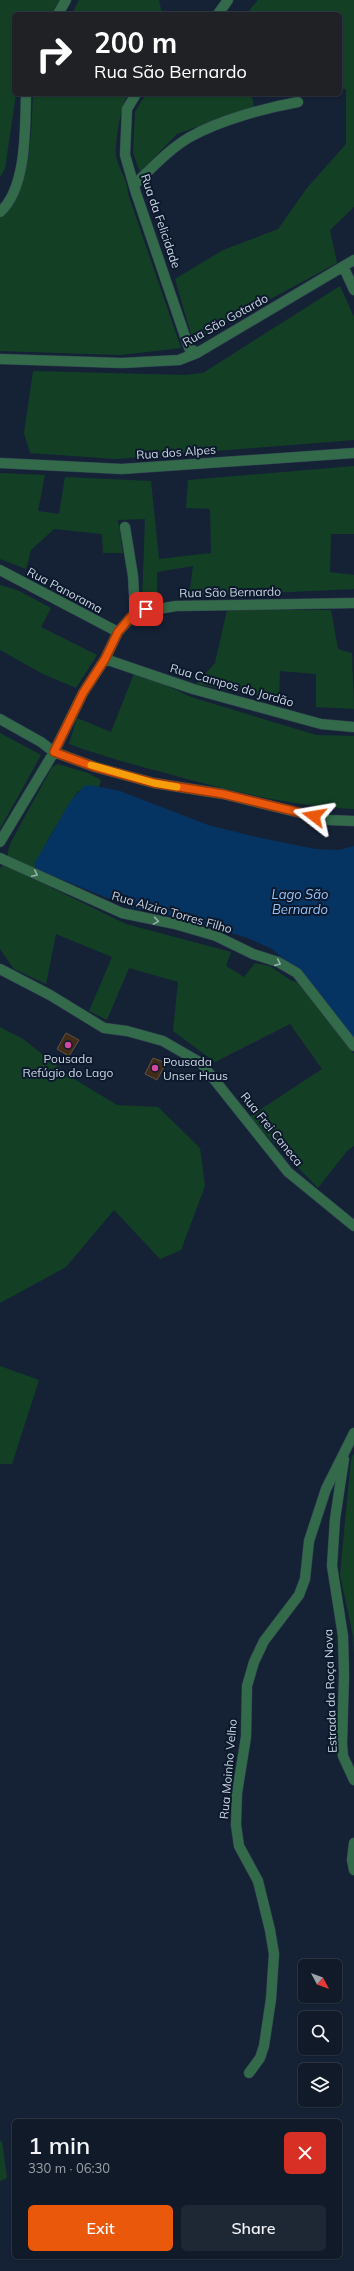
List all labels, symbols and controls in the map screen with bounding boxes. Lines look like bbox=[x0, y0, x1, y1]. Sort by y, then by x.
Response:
text: 200 m bbox=[94, 25, 177, 60]
icon: right bbox=[28, 28, 80, 80]
text: Rua São Bernardo bbox=[94, 60, 247, 83]
street label: Rua da Felicidade bbox=[138, 172, 184, 270]
street label: Rua São Gotardo bbox=[180, 290, 271, 350]
street label: Rua dos Alpes bbox=[136, 442, 216, 462]
street label: Rua Panorama bbox=[25, 564, 105, 616]
street label: Rua São Bernardo bbox=[179, 584, 281, 600]
pin bbox=[129, 592, 163, 626]
icon: arrive bbox=[135, 598, 157, 620]
street label: Rua Campos do Jordão bbox=[168, 660, 296, 710]
position arrow bbox=[293, 795, 335, 837]
one-way arrow bbox=[31, 869, 39, 877]
water label: Lago São Bernardo bbox=[272, 886, 328, 917]
street label: Rua Alziro Torres Filho bbox=[110, 888, 234, 936]
one-way arrow bbox=[153, 916, 159, 925]
one-way arrow bbox=[274, 958, 282, 966]
marker: Pousada Refúgio do Lago bbox=[63, 1040, 73, 1050]
place label: Pousada Refúgio do Lago bbox=[23, 1051, 114, 1080]
place label: Pousada Unser Haus bbox=[163, 1054, 228, 1083]
marker: Pousada Unser Haus bbox=[150, 1063, 160, 1073]
street label: Rua Frei Caneca bbox=[238, 1089, 306, 1169]
street label: Estrada da Roça Nova bbox=[320, 1629, 340, 1753]
street label: Rua Moinho Velho bbox=[216, 1718, 240, 1820]
north arrow bbox=[298, 1959, 342, 2003]
map controls bbox=[298, 1959, 342, 2107]
button: search bbox=[298, 2011, 342, 2055]
button: layers bbox=[298, 2063, 342, 2107]
text: 1 min bbox=[28, 2130, 90, 2160]
button: close bbox=[284, 2132, 326, 2174]
text: 330 m · 06:30 bbox=[28, 2160, 110, 2176]
button: Exit bbox=[28, 2205, 173, 2251]
button: Share bbox=[181, 2205, 326, 2251]

